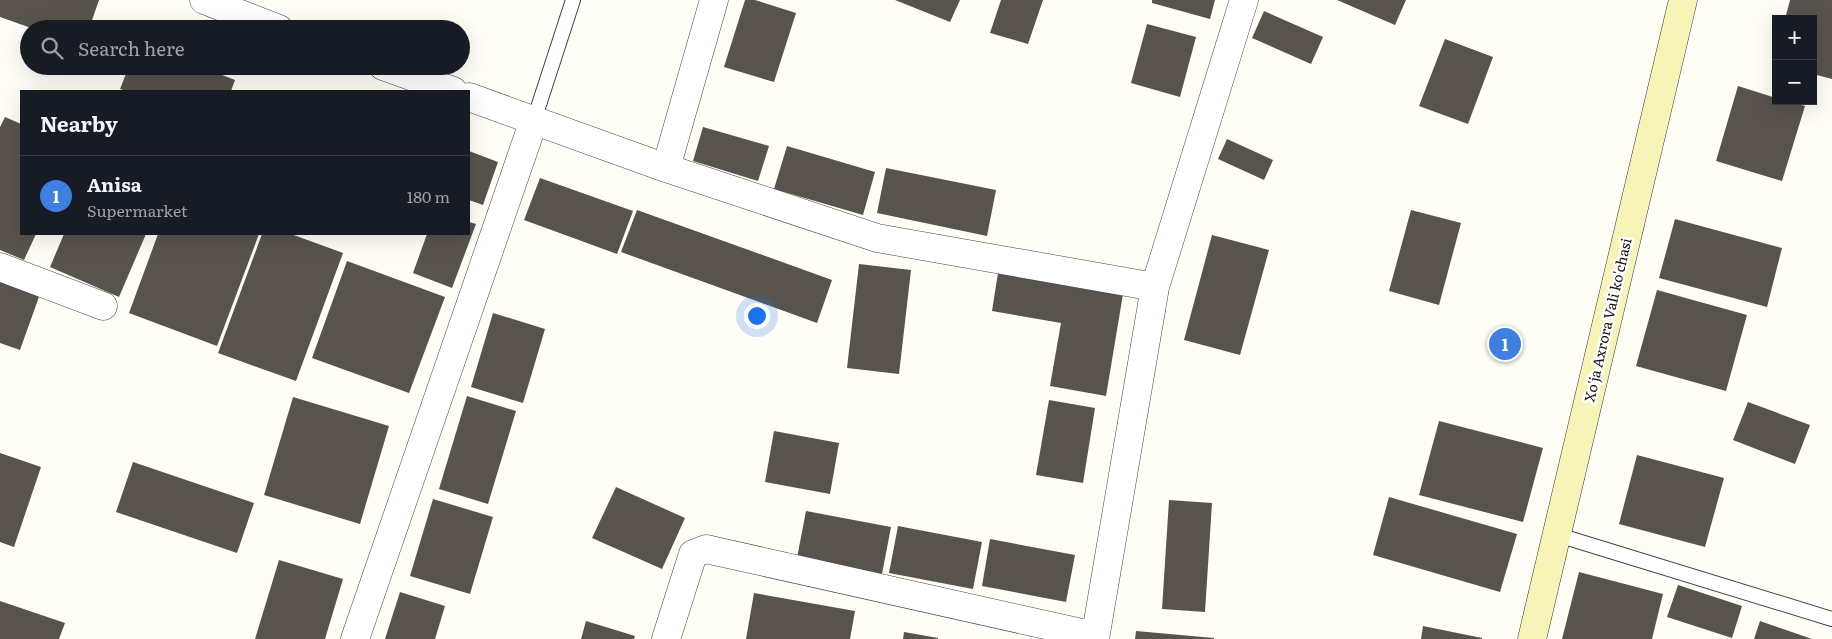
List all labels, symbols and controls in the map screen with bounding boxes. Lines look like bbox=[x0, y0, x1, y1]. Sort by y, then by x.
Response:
map controls bbox=[1772, 15, 1817, 105]
button: + bbox=[1772, 15, 1817, 60]
search box bbox=[20, 20, 470, 75]
icon: search bbox=[38, 34, 66, 62]
text: Search here bbox=[78, 34, 185, 62]
button: − bbox=[1772, 60, 1817, 105]
text: Nearby bbox=[40, 107, 118, 138]
text: Anisa bbox=[87, 170, 142, 198]
text: 1 bbox=[53, 184, 59, 208]
text: 180 m bbox=[407, 184, 450, 208]
text: Supermarket bbox=[87, 198, 187, 222]
street label: Xo'ja Axrora Vali ko'chasi bbox=[1578, 236, 1636, 404]
your location bbox=[744, 303, 770, 329]
pin: 1 bbox=[1489, 325, 1521, 363]

